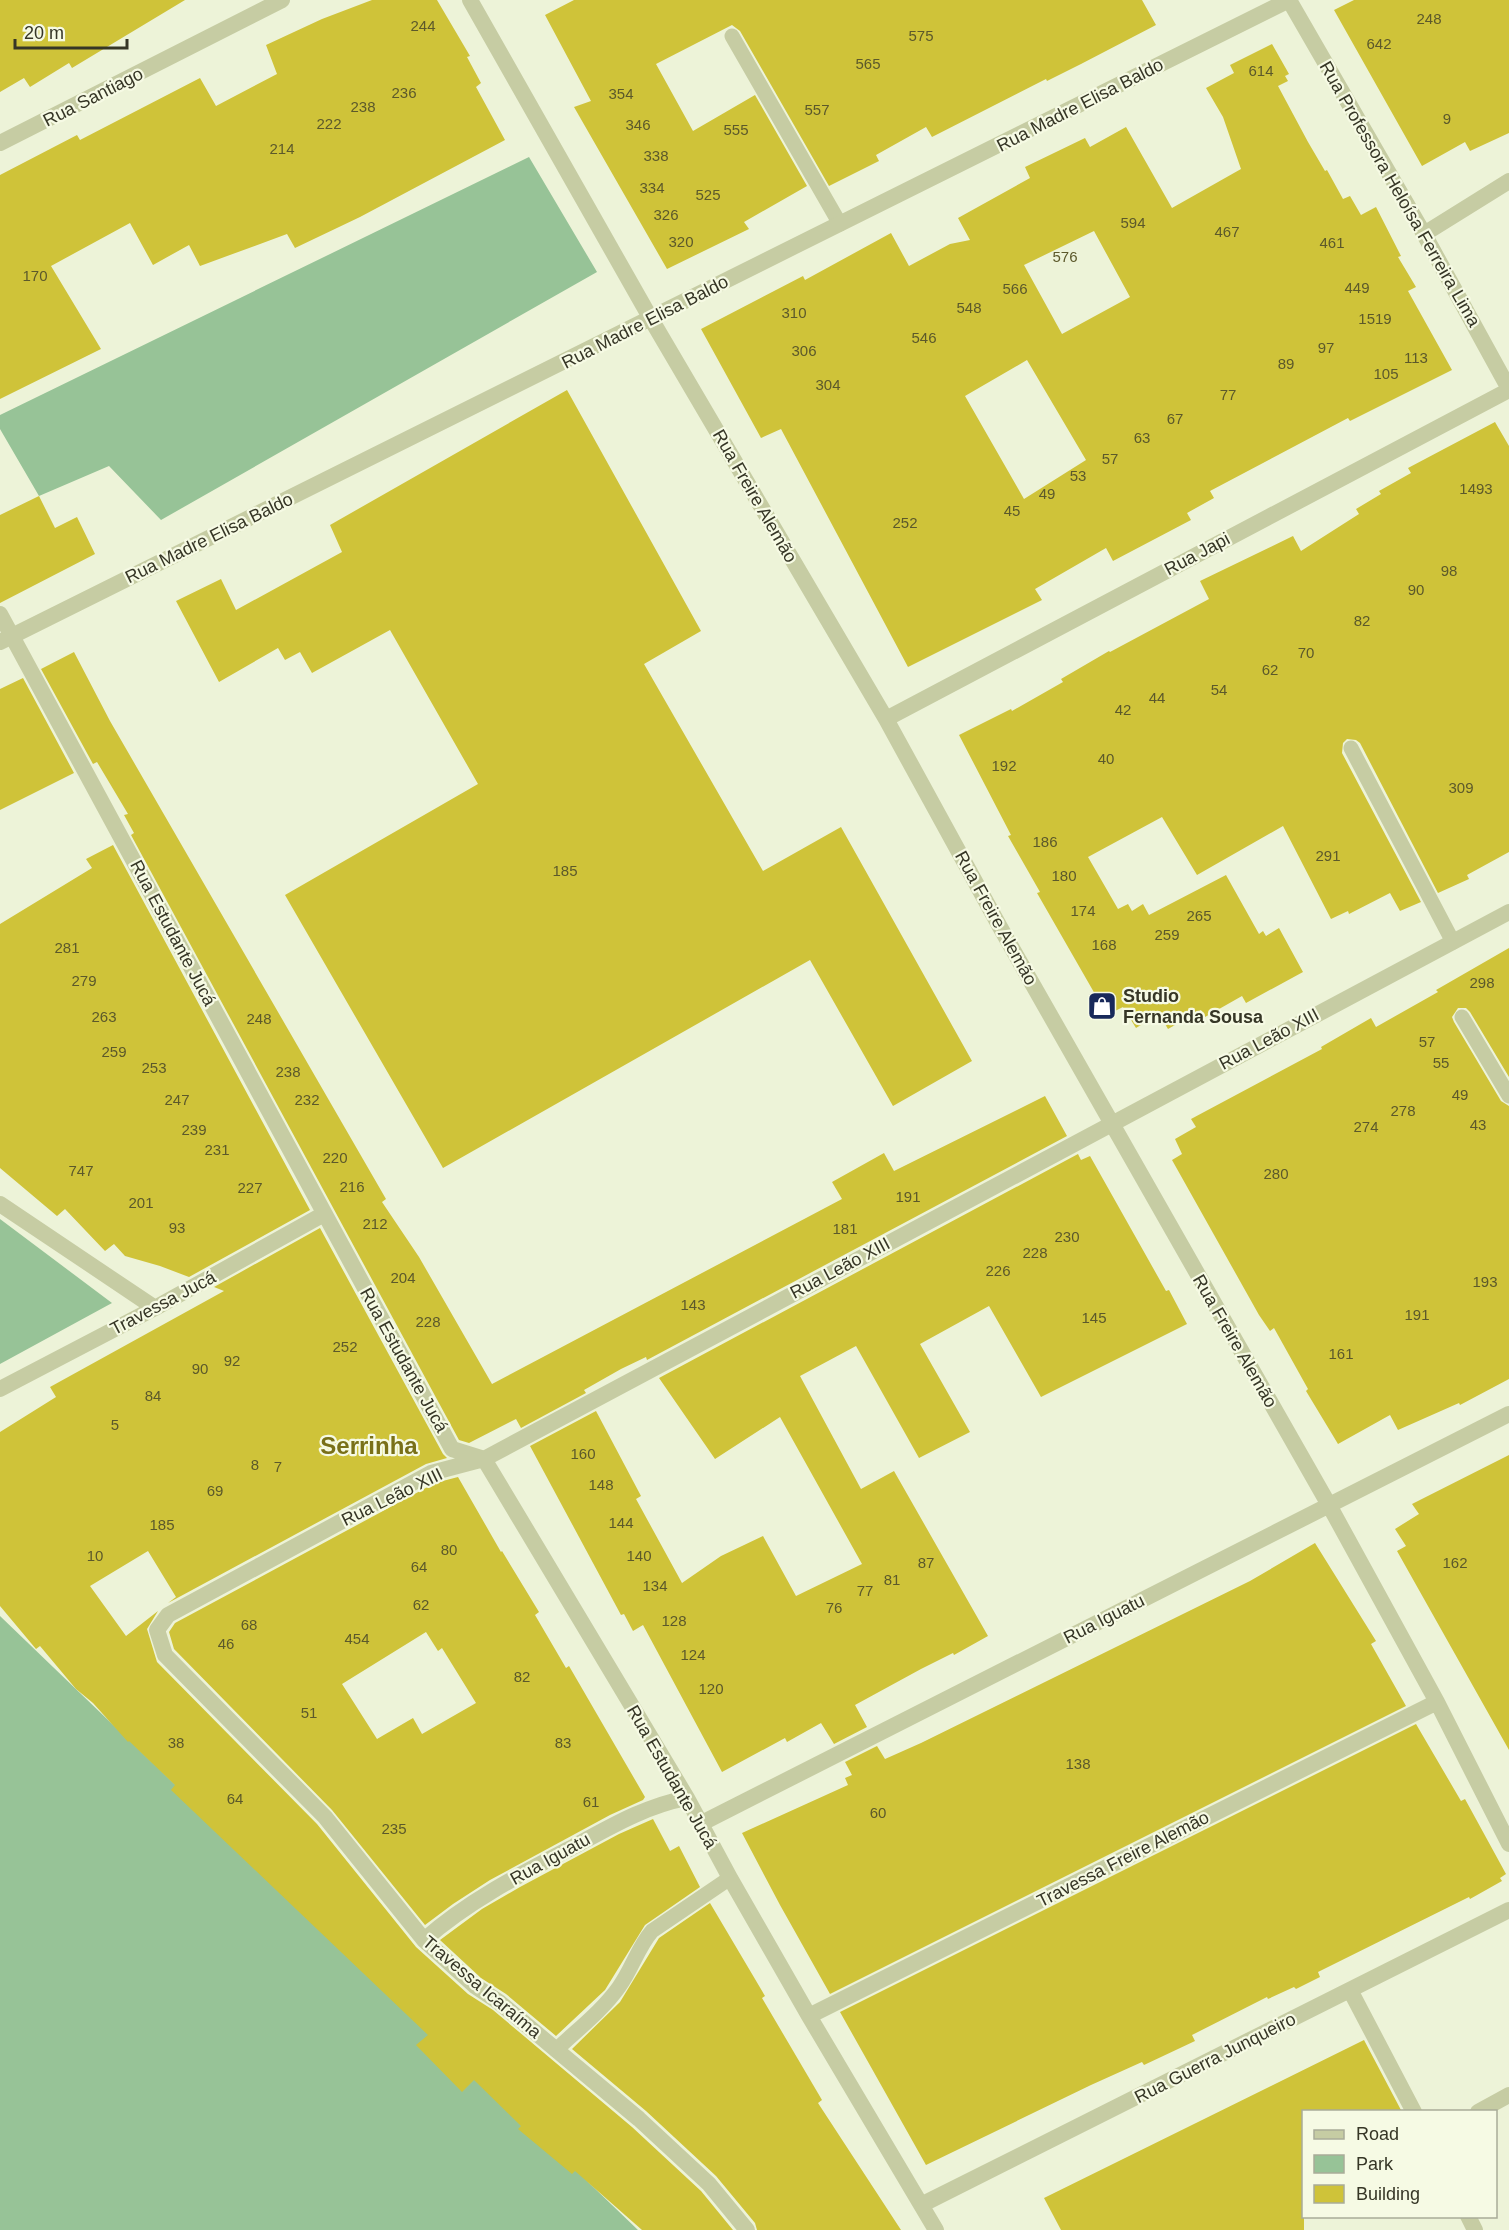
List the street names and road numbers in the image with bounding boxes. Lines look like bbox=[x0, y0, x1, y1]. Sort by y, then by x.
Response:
street label: Rua Madre Elisa Baldo bbox=[993, 54, 1167, 156]
street label: Rua Professora Heloísa Ferreira Lima bbox=[1316, 58, 1485, 331]
street label: Rua Santiago bbox=[40, 63, 146, 131]
street label: Rua Madre Elisa Baldo bbox=[558, 271, 732, 373]
street label: Rua Freire Alemão bbox=[709, 426, 801, 566]
street label: Rua Madre Elisa Baldo bbox=[122, 489, 296, 587]
street label: Rua Japi bbox=[1161, 528, 1233, 580]
street label: Rua Freire Alemão bbox=[951, 848, 1041, 988]
street label: Rua Estudante Jucá bbox=[126, 857, 220, 1010]
street label: Rua Leão XIII bbox=[1216, 1004, 1322, 1074]
street label: Rua Leão XIII bbox=[787, 1233, 893, 1303]
street label: Travessa Jucá bbox=[107, 1266, 220, 1339]
street label: Rua Freire Alemão bbox=[1189, 1271, 1281, 1411]
street label: Rua Estudante Jucá bbox=[356, 1284, 453, 1437]
street label: Rua Leão XIII bbox=[338, 1464, 446, 1530]
street label: Rua Iguatu bbox=[1060, 1590, 1148, 1648]
street label: Rua Estudante Jucá bbox=[623, 1702, 722, 1853]
street label: Travessa Freire Alemão bbox=[1034, 1807, 1212, 1911]
street label: Rua Iguatu bbox=[507, 1829, 593, 1889]
street label: Travessa Icaraíma bbox=[419, 1932, 546, 2043]
street label: Rua Guerra Junqueiro bbox=[1131, 2009, 1299, 2107]

